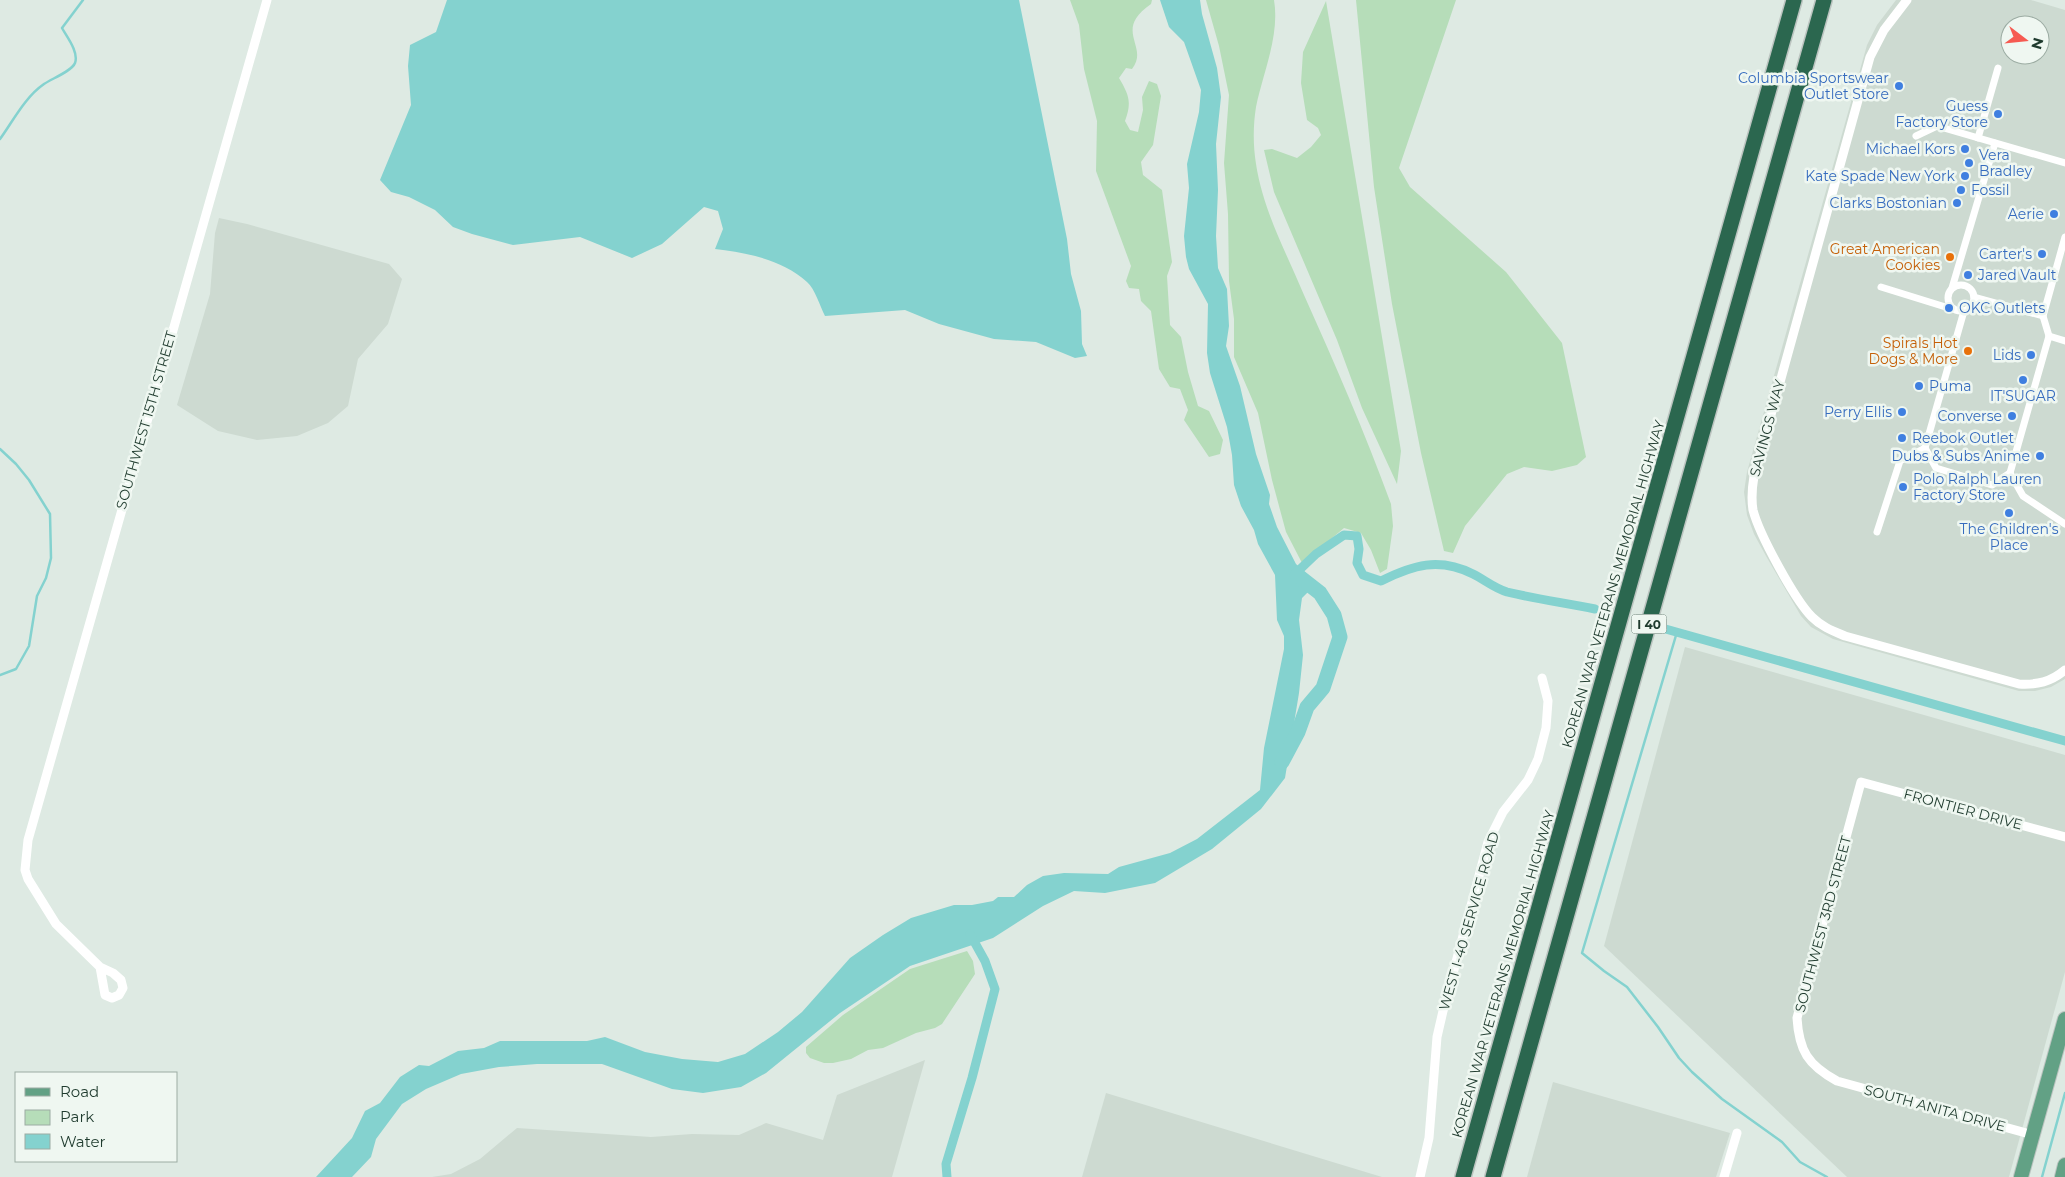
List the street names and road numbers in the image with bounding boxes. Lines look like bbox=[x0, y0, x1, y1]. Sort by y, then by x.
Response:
street label: SOUTHWEST 15TH STREET bbox=[112, 329, 180, 511]
street label: SAVINGS WAY bbox=[1745, 377, 1789, 479]
street label: KOREAN WAR VETERANS MEMORIAL HIGHWAY bbox=[1558, 418, 1669, 750]
road number: I 40 bbox=[1632, 614, 1666, 634]
street label: FRONTIER DRIVE bbox=[1902, 784, 2024, 834]
street label: KOREAN WAR VETERANS MEMORIAL HIGHWAY bbox=[1448, 808, 1559, 1140]
street label: WEST I-40 SERVICE ROAD bbox=[1435, 830, 1503, 1012]
street label: SOUTHWEST 3RD STREET bbox=[1791, 834, 1855, 1014]
street label: SOUTH ANITA DRIVE bbox=[1862, 1080, 2008, 1136]

